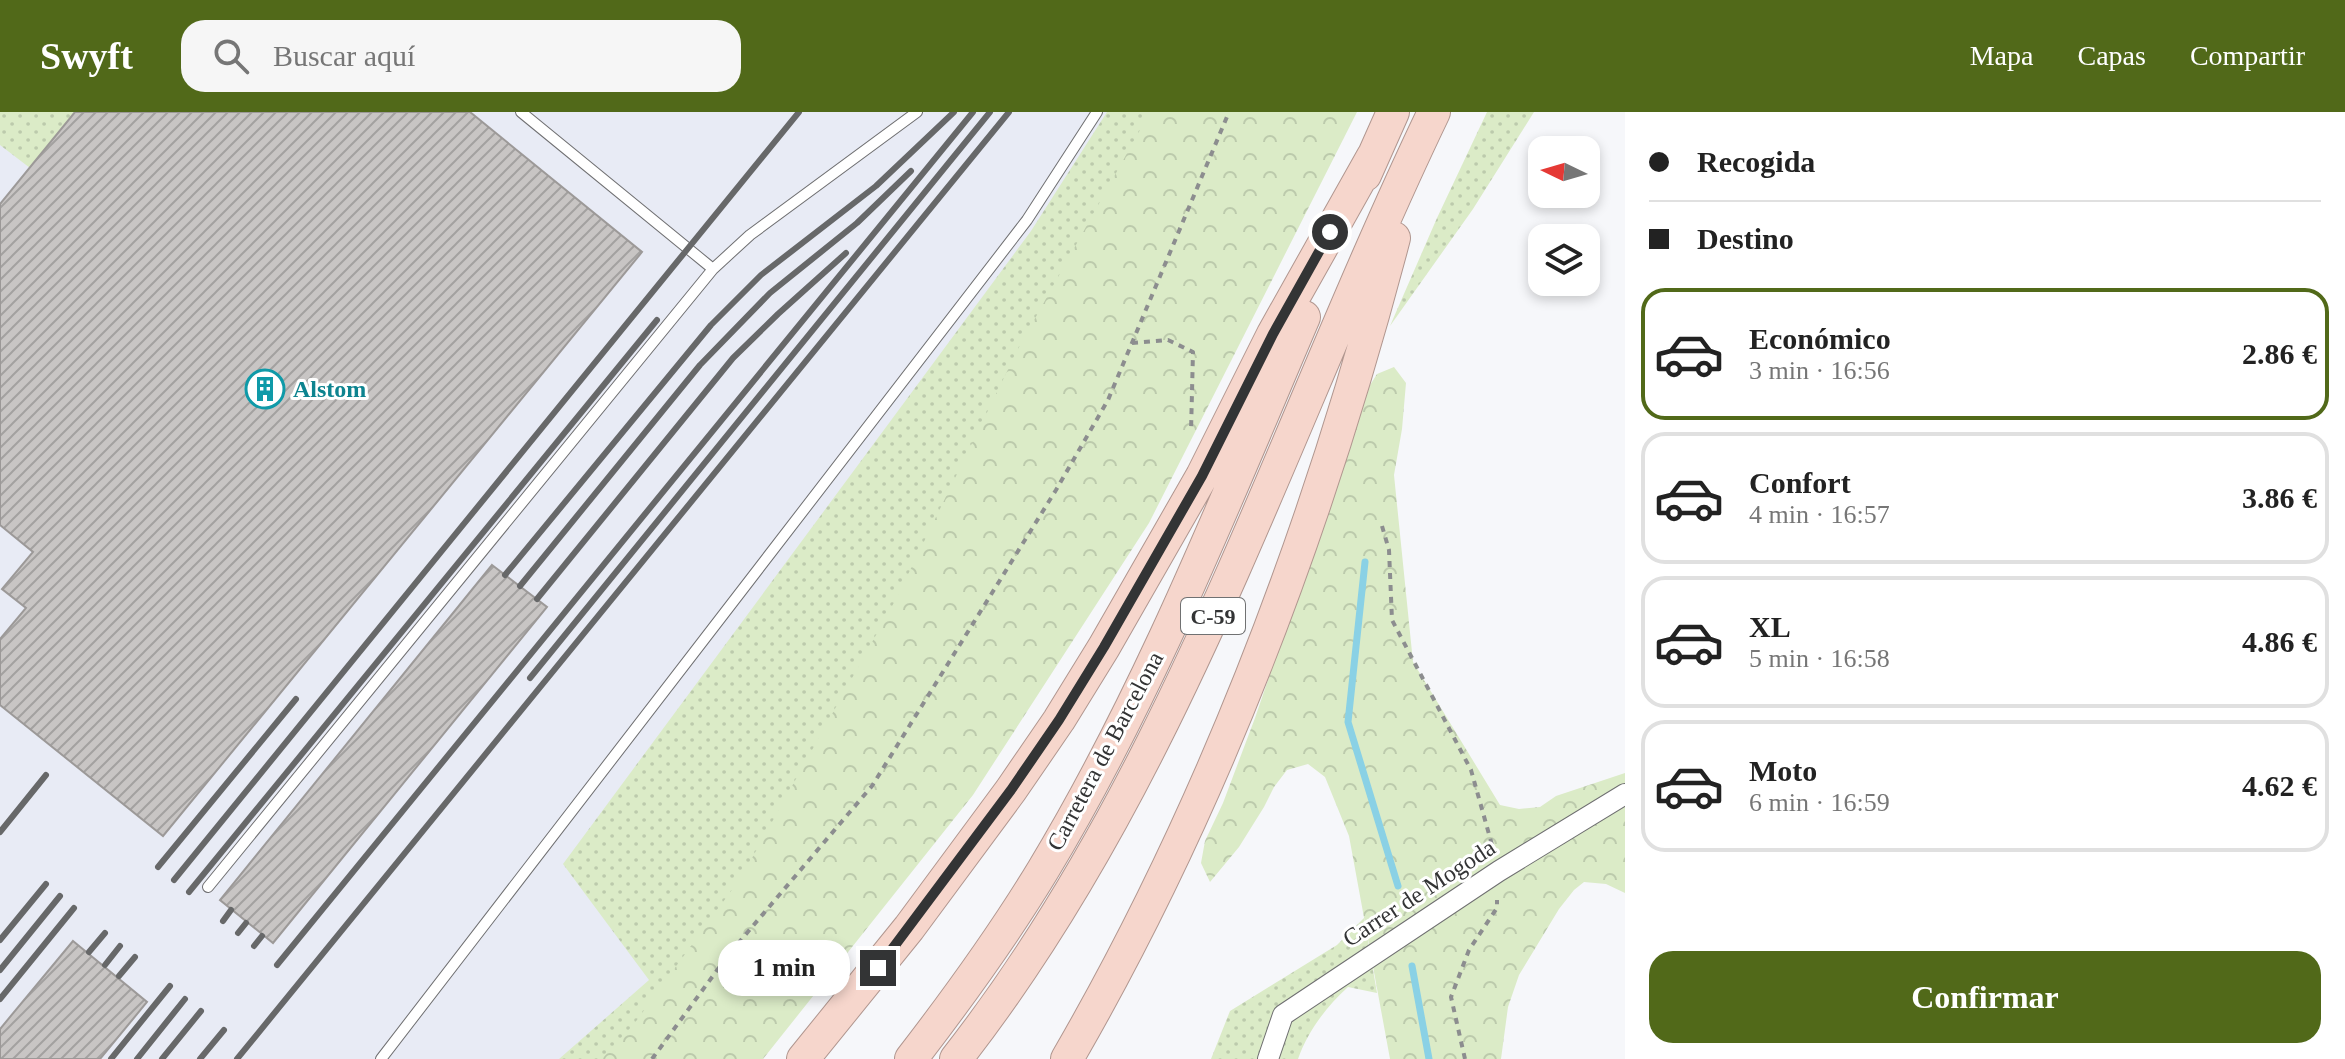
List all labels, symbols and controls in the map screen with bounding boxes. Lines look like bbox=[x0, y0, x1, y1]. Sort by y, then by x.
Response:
search box bbox=[181, 20, 741, 92]
icon: search bbox=[209, 34, 253, 78]
text: Swyft bbox=[40, 35, 133, 77]
text: Buscar aquí bbox=[273, 39, 415, 72]
text: Mapa bbox=[1970, 40, 2033, 71]
text: Capas bbox=[2077, 40, 2146, 71]
text: Compartir bbox=[2190, 40, 2305, 71]
north arrow bbox=[1528, 136, 1600, 208]
map controls bbox=[1528, 136, 1600, 296]
text: Recogida bbox=[1697, 145, 1815, 178]
route start bbox=[1312, 214, 1348, 250]
text: Destino bbox=[1697, 222, 1794, 255]
button: layers bbox=[1528, 224, 1600, 296]
icon: car bbox=[1653, 318, 1725, 390]
text: Económico bbox=[1749, 322, 1891, 355]
text: 2.86 € bbox=[2242, 337, 2317, 370]
text: 3 min · 16:56 bbox=[1749, 356, 1890, 385]
building icon: Alstom bbox=[244, 368, 286, 410]
place label: Alstom bbox=[293, 376, 366, 402]
icon: car bbox=[1653, 462, 1725, 534]
text: Confort bbox=[1749, 466, 1851, 499]
text: 3.86 € bbox=[2242, 481, 2317, 514]
text: 4 min · 16:57 bbox=[1749, 500, 1890, 529]
road number: C-59 bbox=[1181, 598, 1245, 634]
icon: car bbox=[1653, 606, 1725, 678]
text: XL bbox=[1749, 610, 1791, 643]
text: 4.86 € bbox=[2242, 625, 2317, 658]
text: 5 min · 16:58 bbox=[1749, 644, 1890, 673]
street label: Carretera de Barcelona bbox=[1042, 647, 1169, 855]
icon: car bbox=[1653, 750, 1725, 822]
text: Moto bbox=[1749, 754, 1817, 787]
text: 4.62 € bbox=[2242, 769, 2317, 802]
text: 6 min · 16:59 bbox=[1749, 788, 1890, 817]
street label: Carrer de Mogoda bbox=[1338, 834, 1500, 952]
callout: 1 min bbox=[718, 940, 850, 996]
route end bbox=[860, 950, 896, 986]
button: Confirmar bbox=[1649, 951, 2321, 1043]
text: 1 min bbox=[753, 953, 815, 982]

